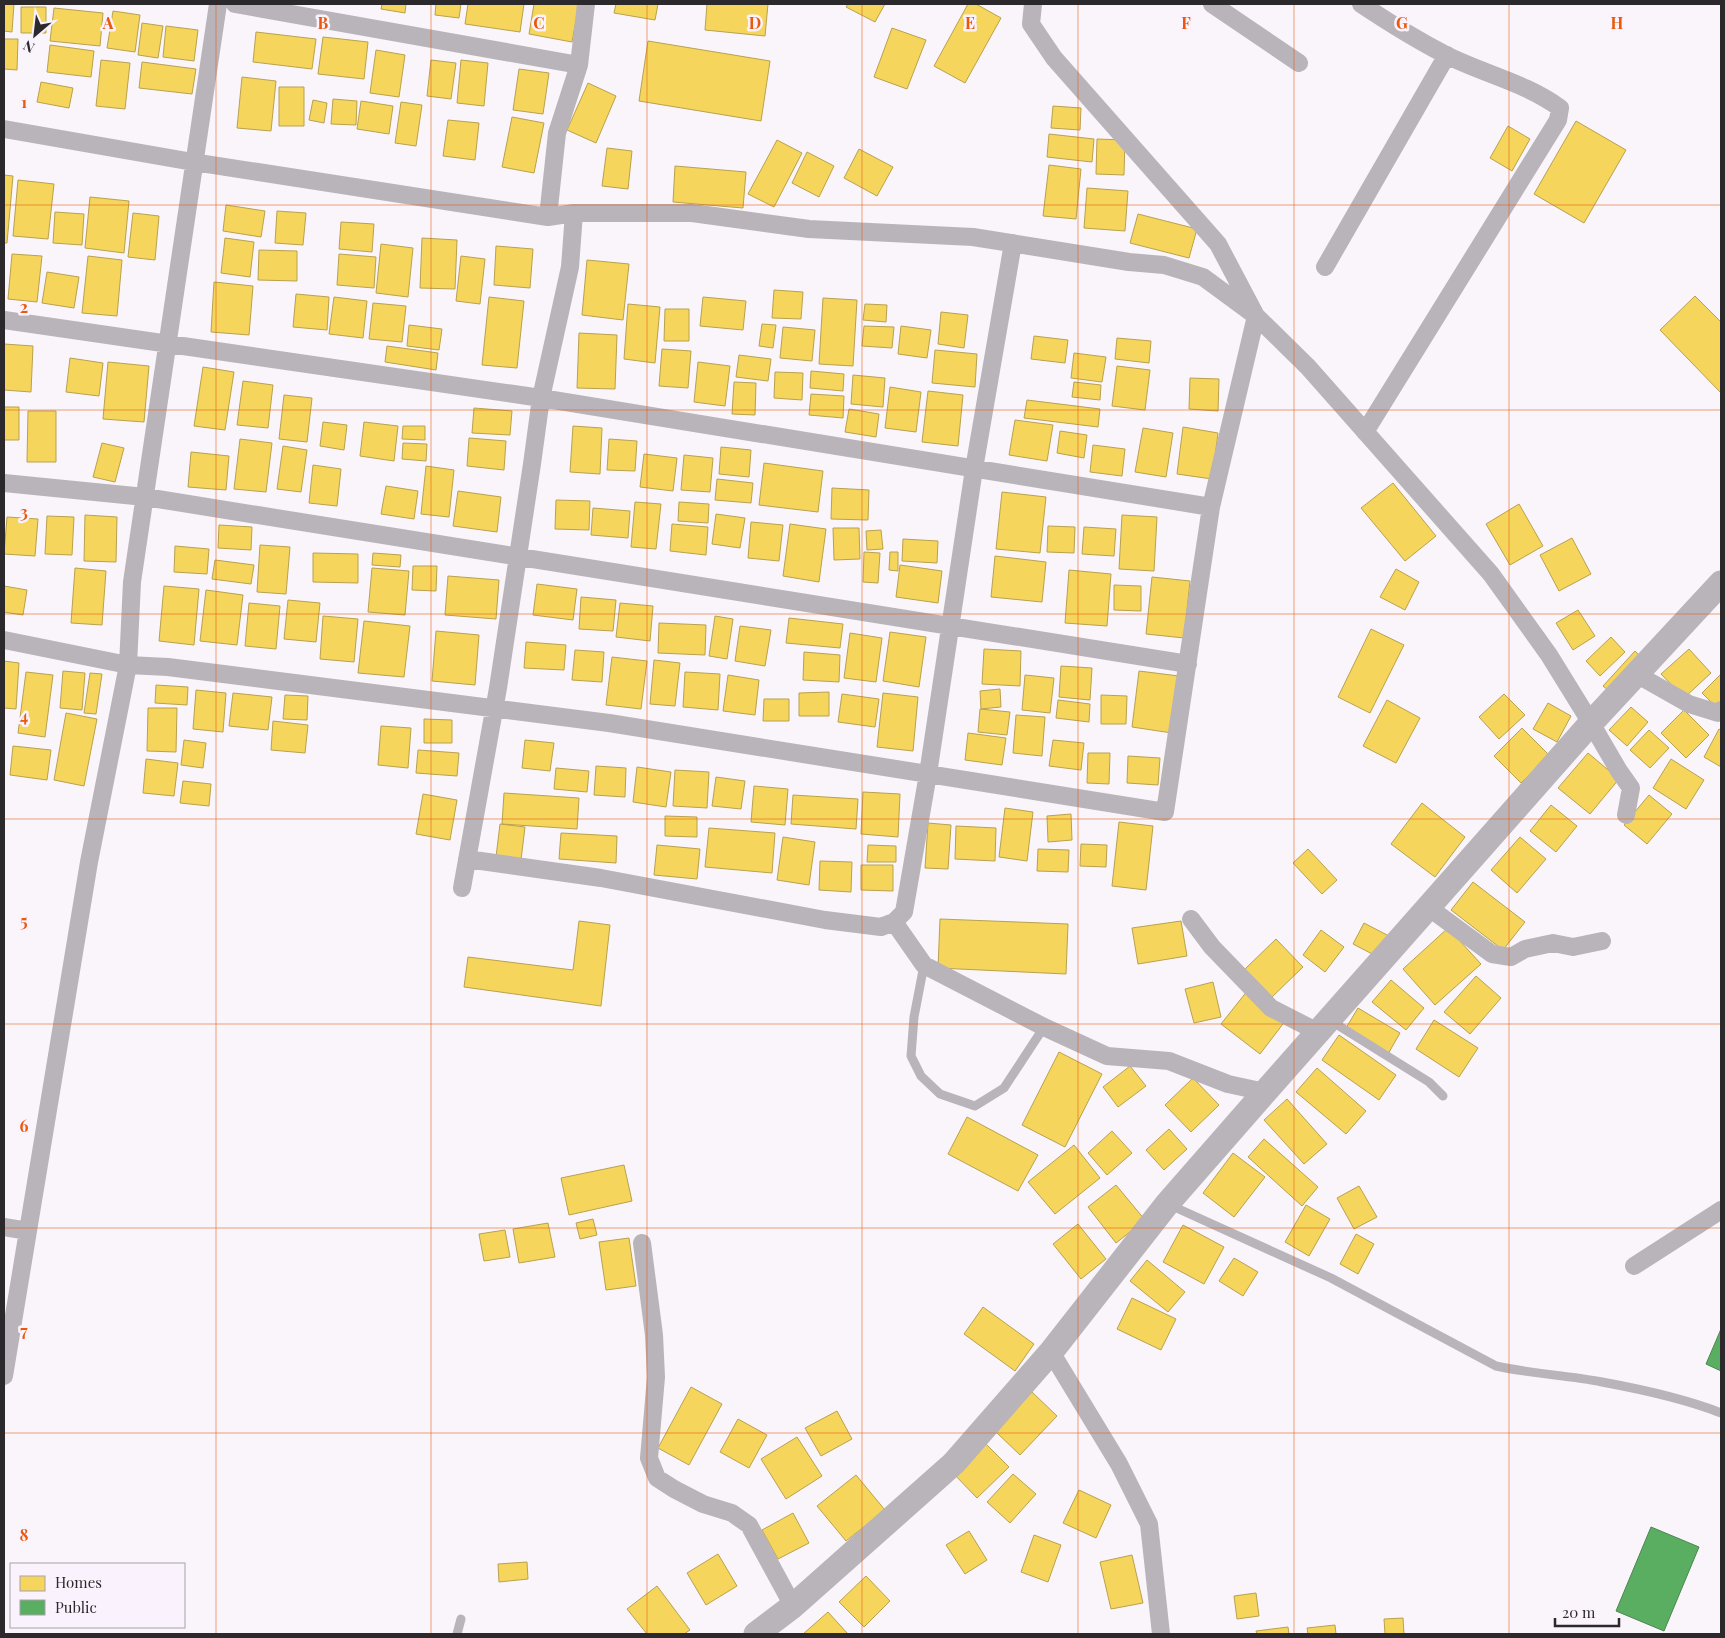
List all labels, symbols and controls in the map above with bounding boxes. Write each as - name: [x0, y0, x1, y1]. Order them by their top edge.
- north arrow: [10, 10, 60, 60]
- text: A: [102, 12, 114, 33]
- text: B: [318, 12, 329, 33]
- text: C: [533, 12, 545, 33]
- text: D: [749, 12, 761, 33]
- text: E: [965, 12, 975, 33]
- text: F: [1181, 12, 1191, 33]
- text: G: [1396, 12, 1408, 33]
- text: H: [1611, 12, 1624, 33]
- text: N: [20, 36, 38, 58]
- text: 1: [21, 91, 27, 112]
- text: 2: [20, 296, 28, 317]
- text: 3: [20, 501, 28, 522]
- text: 4: [20, 705, 28, 726]
- text: 5: [20, 910, 28, 931]
- text: 6: [20, 1115, 29, 1136]
- text: 7: [20, 1320, 28, 1341]
- text: 8: [20, 1524, 29, 1545]
- legend: [10, 1563, 185, 1628]
- text: Homes: [55, 1572, 102, 1592]
- scale bar: [1555, 1596, 1619, 1628]
- text: Public: [55, 1597, 97, 1617]
- text: 20 m: [1562, 1602, 1596, 1622]

